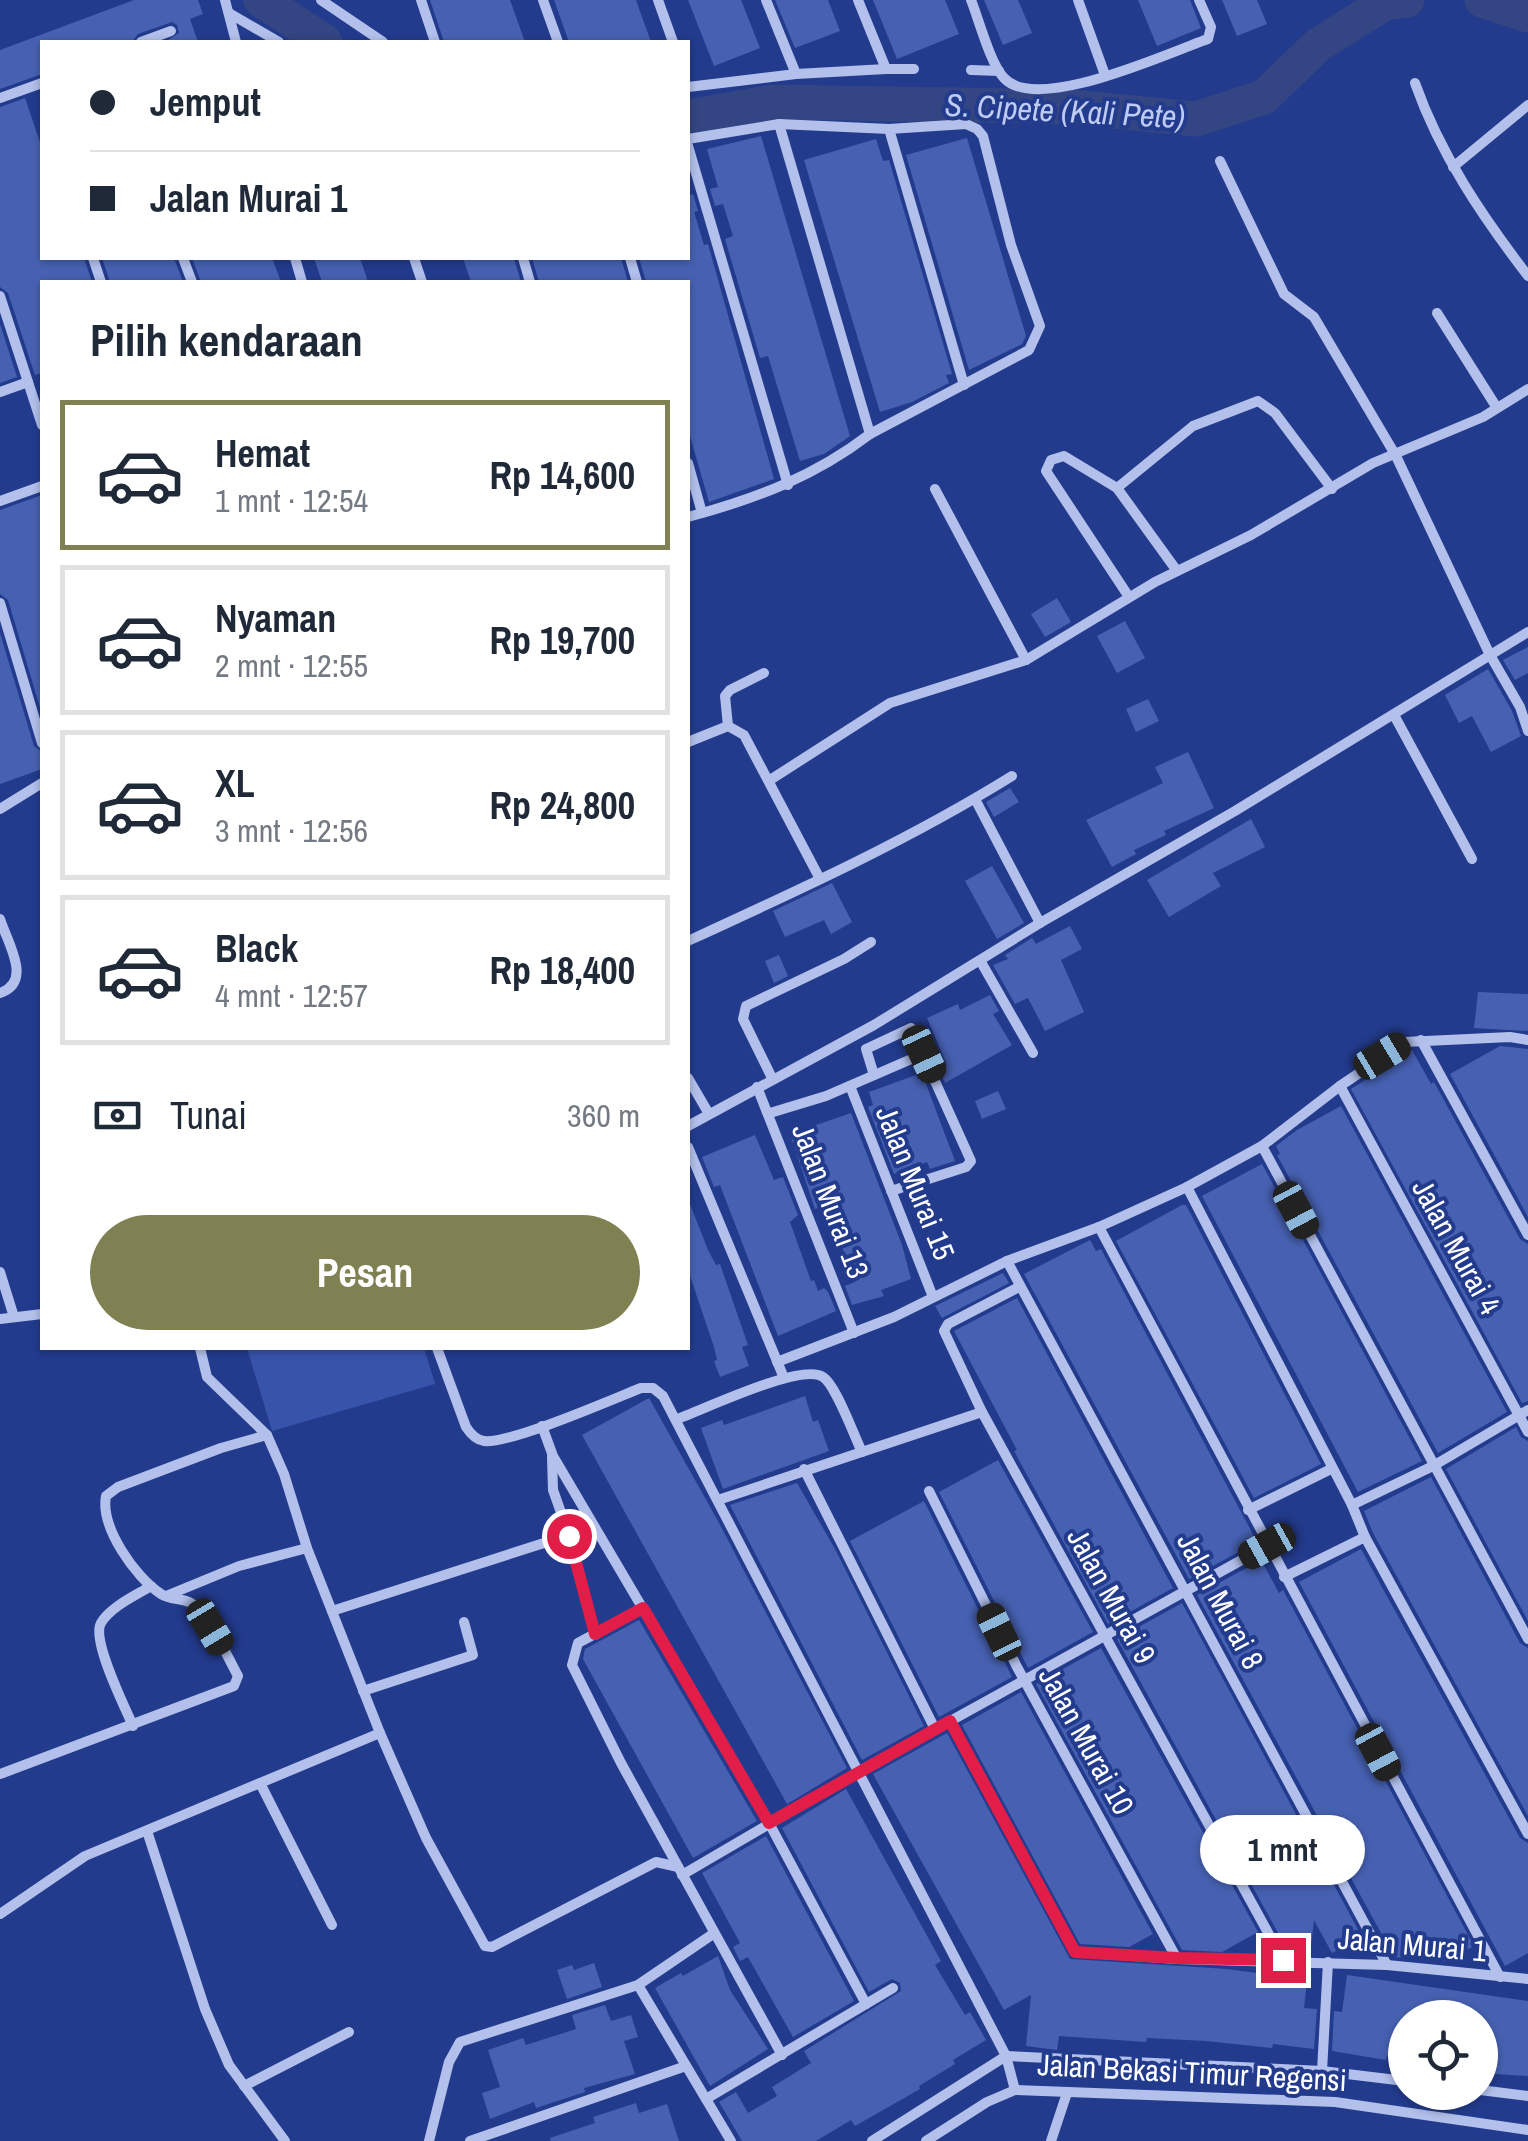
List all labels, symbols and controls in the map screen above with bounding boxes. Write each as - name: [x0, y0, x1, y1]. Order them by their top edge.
- text: Jemput: [150, 77, 261, 128]
- water label: S. Cipete (Kali Pete): [944, 83, 1186, 138]
- text: Jalan Murai 1: [150, 173, 347, 224]
- text: Pilih kendaraan: [90, 309, 363, 370]
- text: Hemat: [215, 428, 310, 479]
- icon: car: [95, 430, 185, 520]
- text: Rp 14,600: [489, 450, 635, 501]
- text: 1 mnt · 12:54: [215, 479, 368, 522]
- text: Nyaman: [215, 593, 336, 644]
- icon: car: [95, 595, 185, 685]
- text: Rp 19,700: [489, 615, 635, 666]
- text: 2 mnt · 12:55: [215, 644, 368, 687]
- text: XL: [215, 758, 255, 809]
- icon: car: [95, 760, 185, 850]
- text: Rp 24,800: [489, 780, 635, 831]
- text: 3 mnt · 12:56: [215, 809, 368, 852]
- text: Black: [215, 923, 298, 974]
- icon: car: [95, 925, 185, 1015]
- text: Rp 18,400: [489, 945, 635, 996]
- text: 4 mnt · 12:57: [215, 974, 368, 1017]
- car: [898, 1020, 950, 1088]
- car: [1349, 1028, 1415, 1084]
- icon: cash: [90, 1088, 145, 1143]
- text: Tunai: [170, 1090, 247, 1141]
- text: 360 m: [567, 1094, 640, 1137]
- street label: Jalan Murai 15: [867, 1100, 965, 1266]
- street label: Jalan Murai 13: [783, 1118, 879, 1284]
- street label: Jalan Murai 4: [1403, 1172, 1511, 1322]
- car: [1269, 1176, 1323, 1244]
- button: Pesan: [90, 1215, 640, 1330]
- route start: [547, 1514, 592, 1559]
- car: [1233, 1518, 1301, 1574]
- street label: Jalan Murai 9: [1058, 1521, 1165, 1670]
- street label: Jalan Murai 8: [1168, 1525, 1274, 1676]
- car: [182, 1594, 238, 1660]
- car: [972, 1598, 1026, 1666]
- street label: Jalan Murai 10: [1030, 1660, 1144, 1821]
- car: [1351, 1718, 1405, 1786]
- callout: 1 mnt: [1200, 1815, 1366, 1885]
- text: 1 mnt: [1248, 1828, 1317, 1871]
- street label: Jalan Murai 1: [1336, 1918, 1488, 1970]
- route end: [1261, 1938, 1306, 1983]
- map controls: [1388, 2000, 1498, 2110]
- button: locate: [1388, 2000, 1498, 2110]
- street label: Jalan Bekasi Timur Regensi: [1037, 2044, 1348, 2100]

